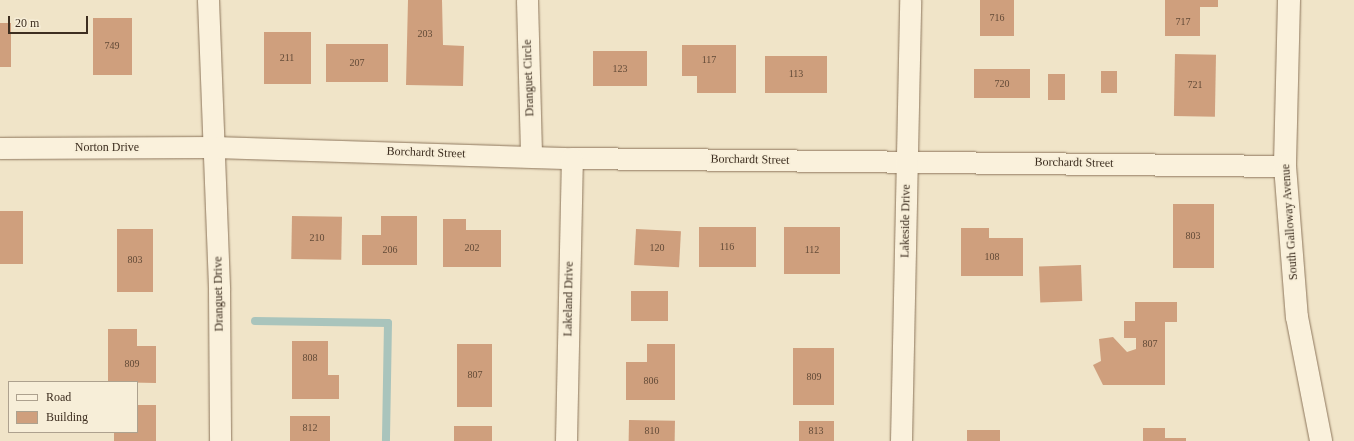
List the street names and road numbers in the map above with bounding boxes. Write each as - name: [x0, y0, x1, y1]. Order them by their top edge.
- street label: Dranguet Circle: [520, 39, 538, 117]
- street label: Norton Drive: [75, 141, 139, 155]
- street label: Borchardt Street: [386, 144, 466, 162]
- street label: Borchardt Street: [710, 152, 790, 168]
- street label: Borchardt Street: [1034, 155, 1114, 171]
- street label: South Galloway Avenue: [1279, 163, 1301, 281]
- street label: Lakeside Drive: [898, 184, 914, 258]
- street label: Dranguet Drive: [211, 256, 227, 332]
- street label: Lakeland Drive: [561, 261, 577, 337]

